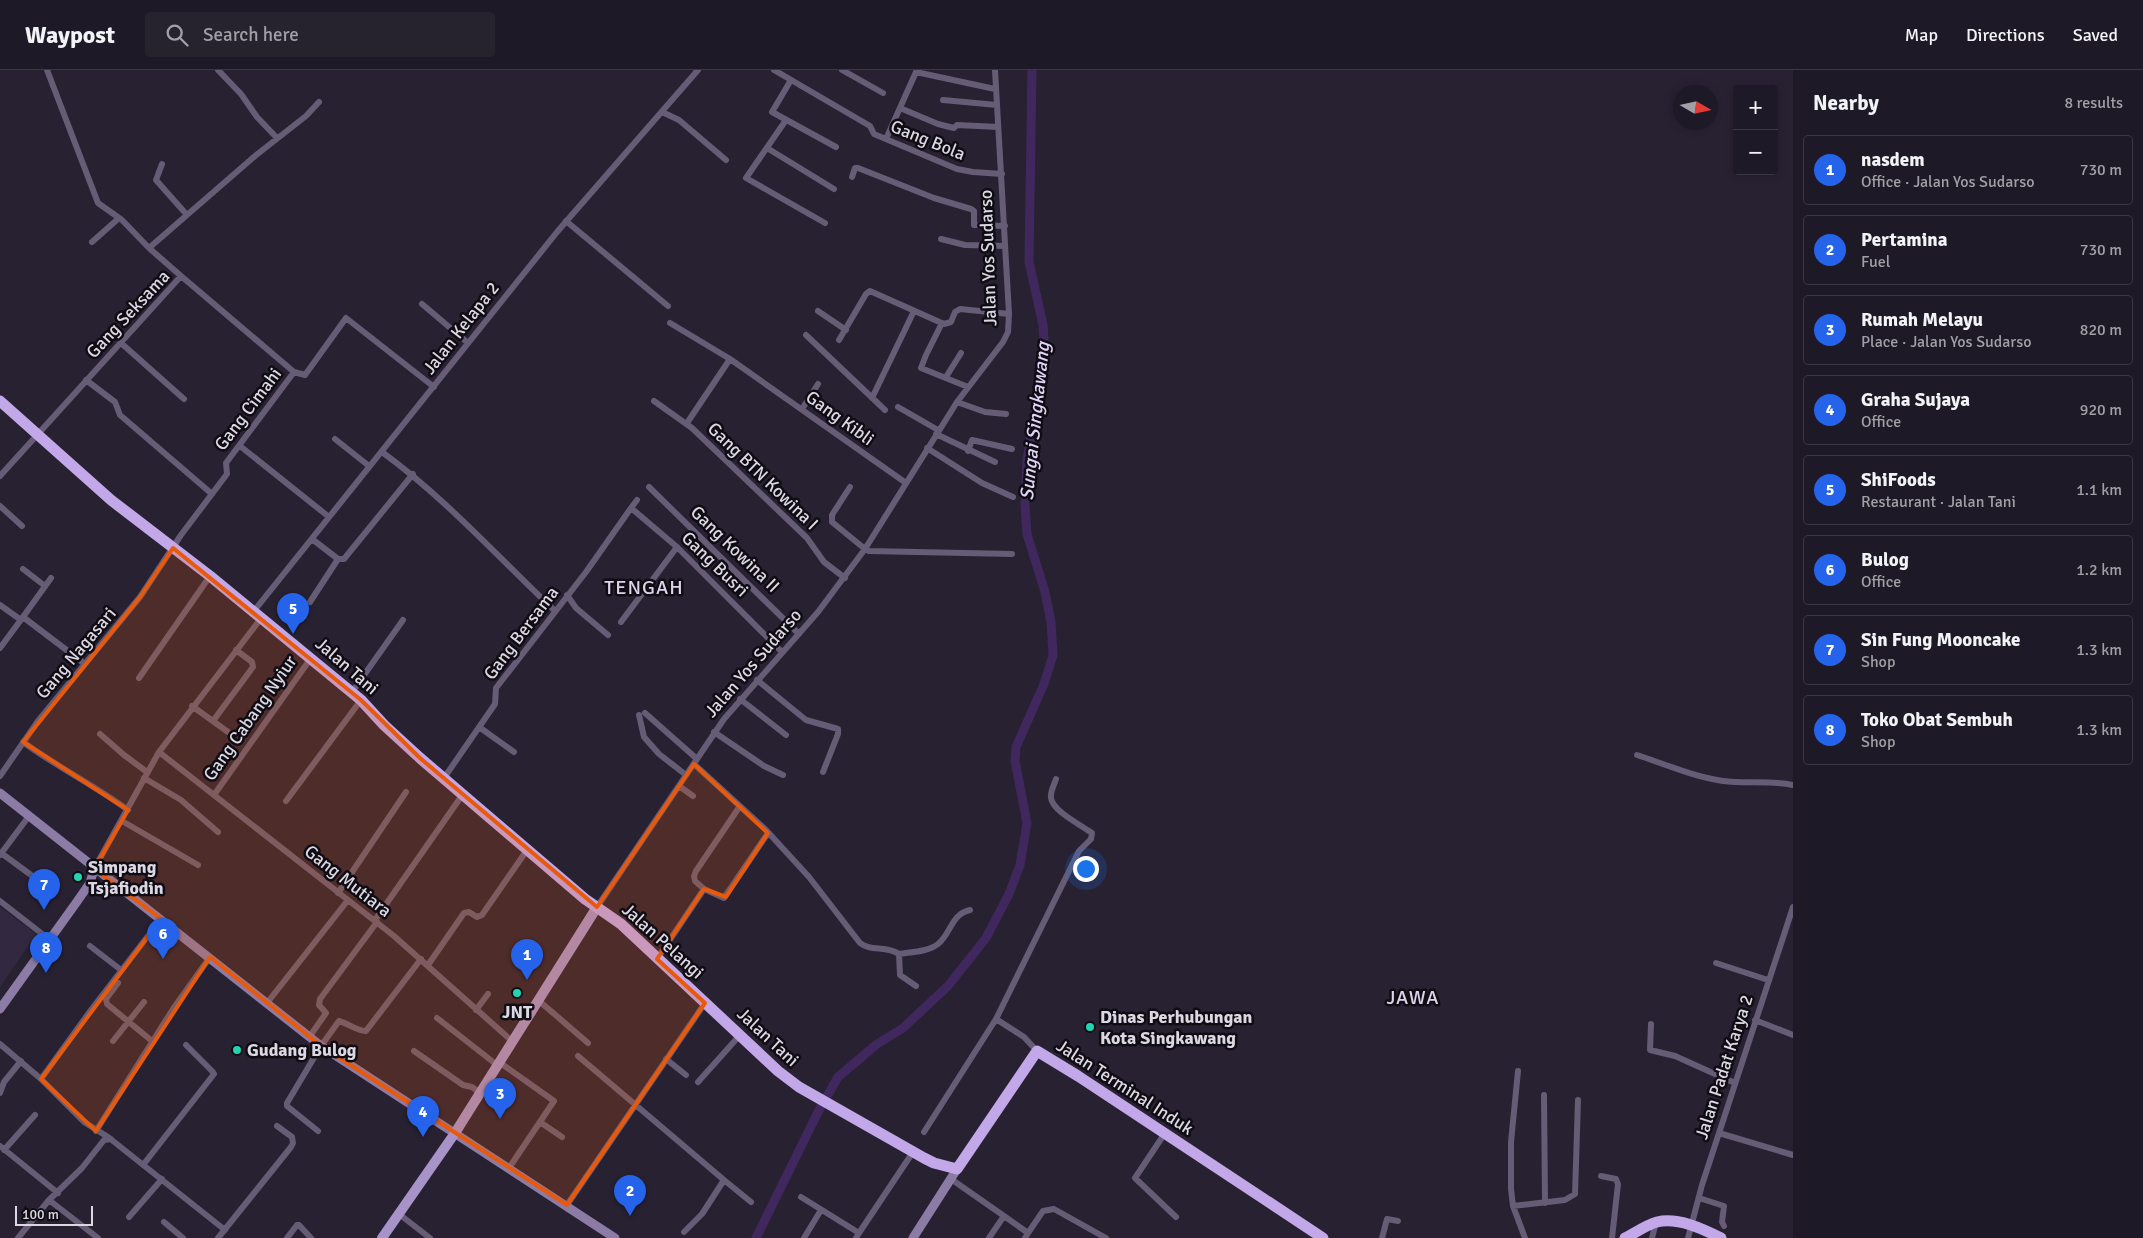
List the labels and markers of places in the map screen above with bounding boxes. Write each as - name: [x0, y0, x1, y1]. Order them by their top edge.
- pin: 5: [277, 593, 309, 634]
- place label: Simpang Tsjafiodin: [88, 856, 164, 899]
- pin: 7: [28, 869, 60, 910]
- marker: Simpang Tsjafiodin: [72, 871, 84, 883]
- pin: 6: [147, 918, 179, 959]
- pin: 8: [30, 932, 62, 973]
- pin: 1: [511, 939, 543, 980]
- marker: JNT: [511, 987, 523, 999]
- place label: JNT: [502, 1001, 533, 1023]
- place label: Dinas Perhubungan Kota Singkawang: [1100, 1006, 1253, 1049]
- marker: Dinas Perhubungan Kota Singkawang: [1084, 1021, 1096, 1033]
- place label: Gudang Bulog: [247, 1039, 357, 1061]
- marker: Gudang Bulog: [231, 1044, 243, 1056]
- pin: 3: [484, 1078, 516, 1119]
- pin: 4: [407, 1096, 439, 1137]
- pin: 2: [614, 1175, 646, 1216]

